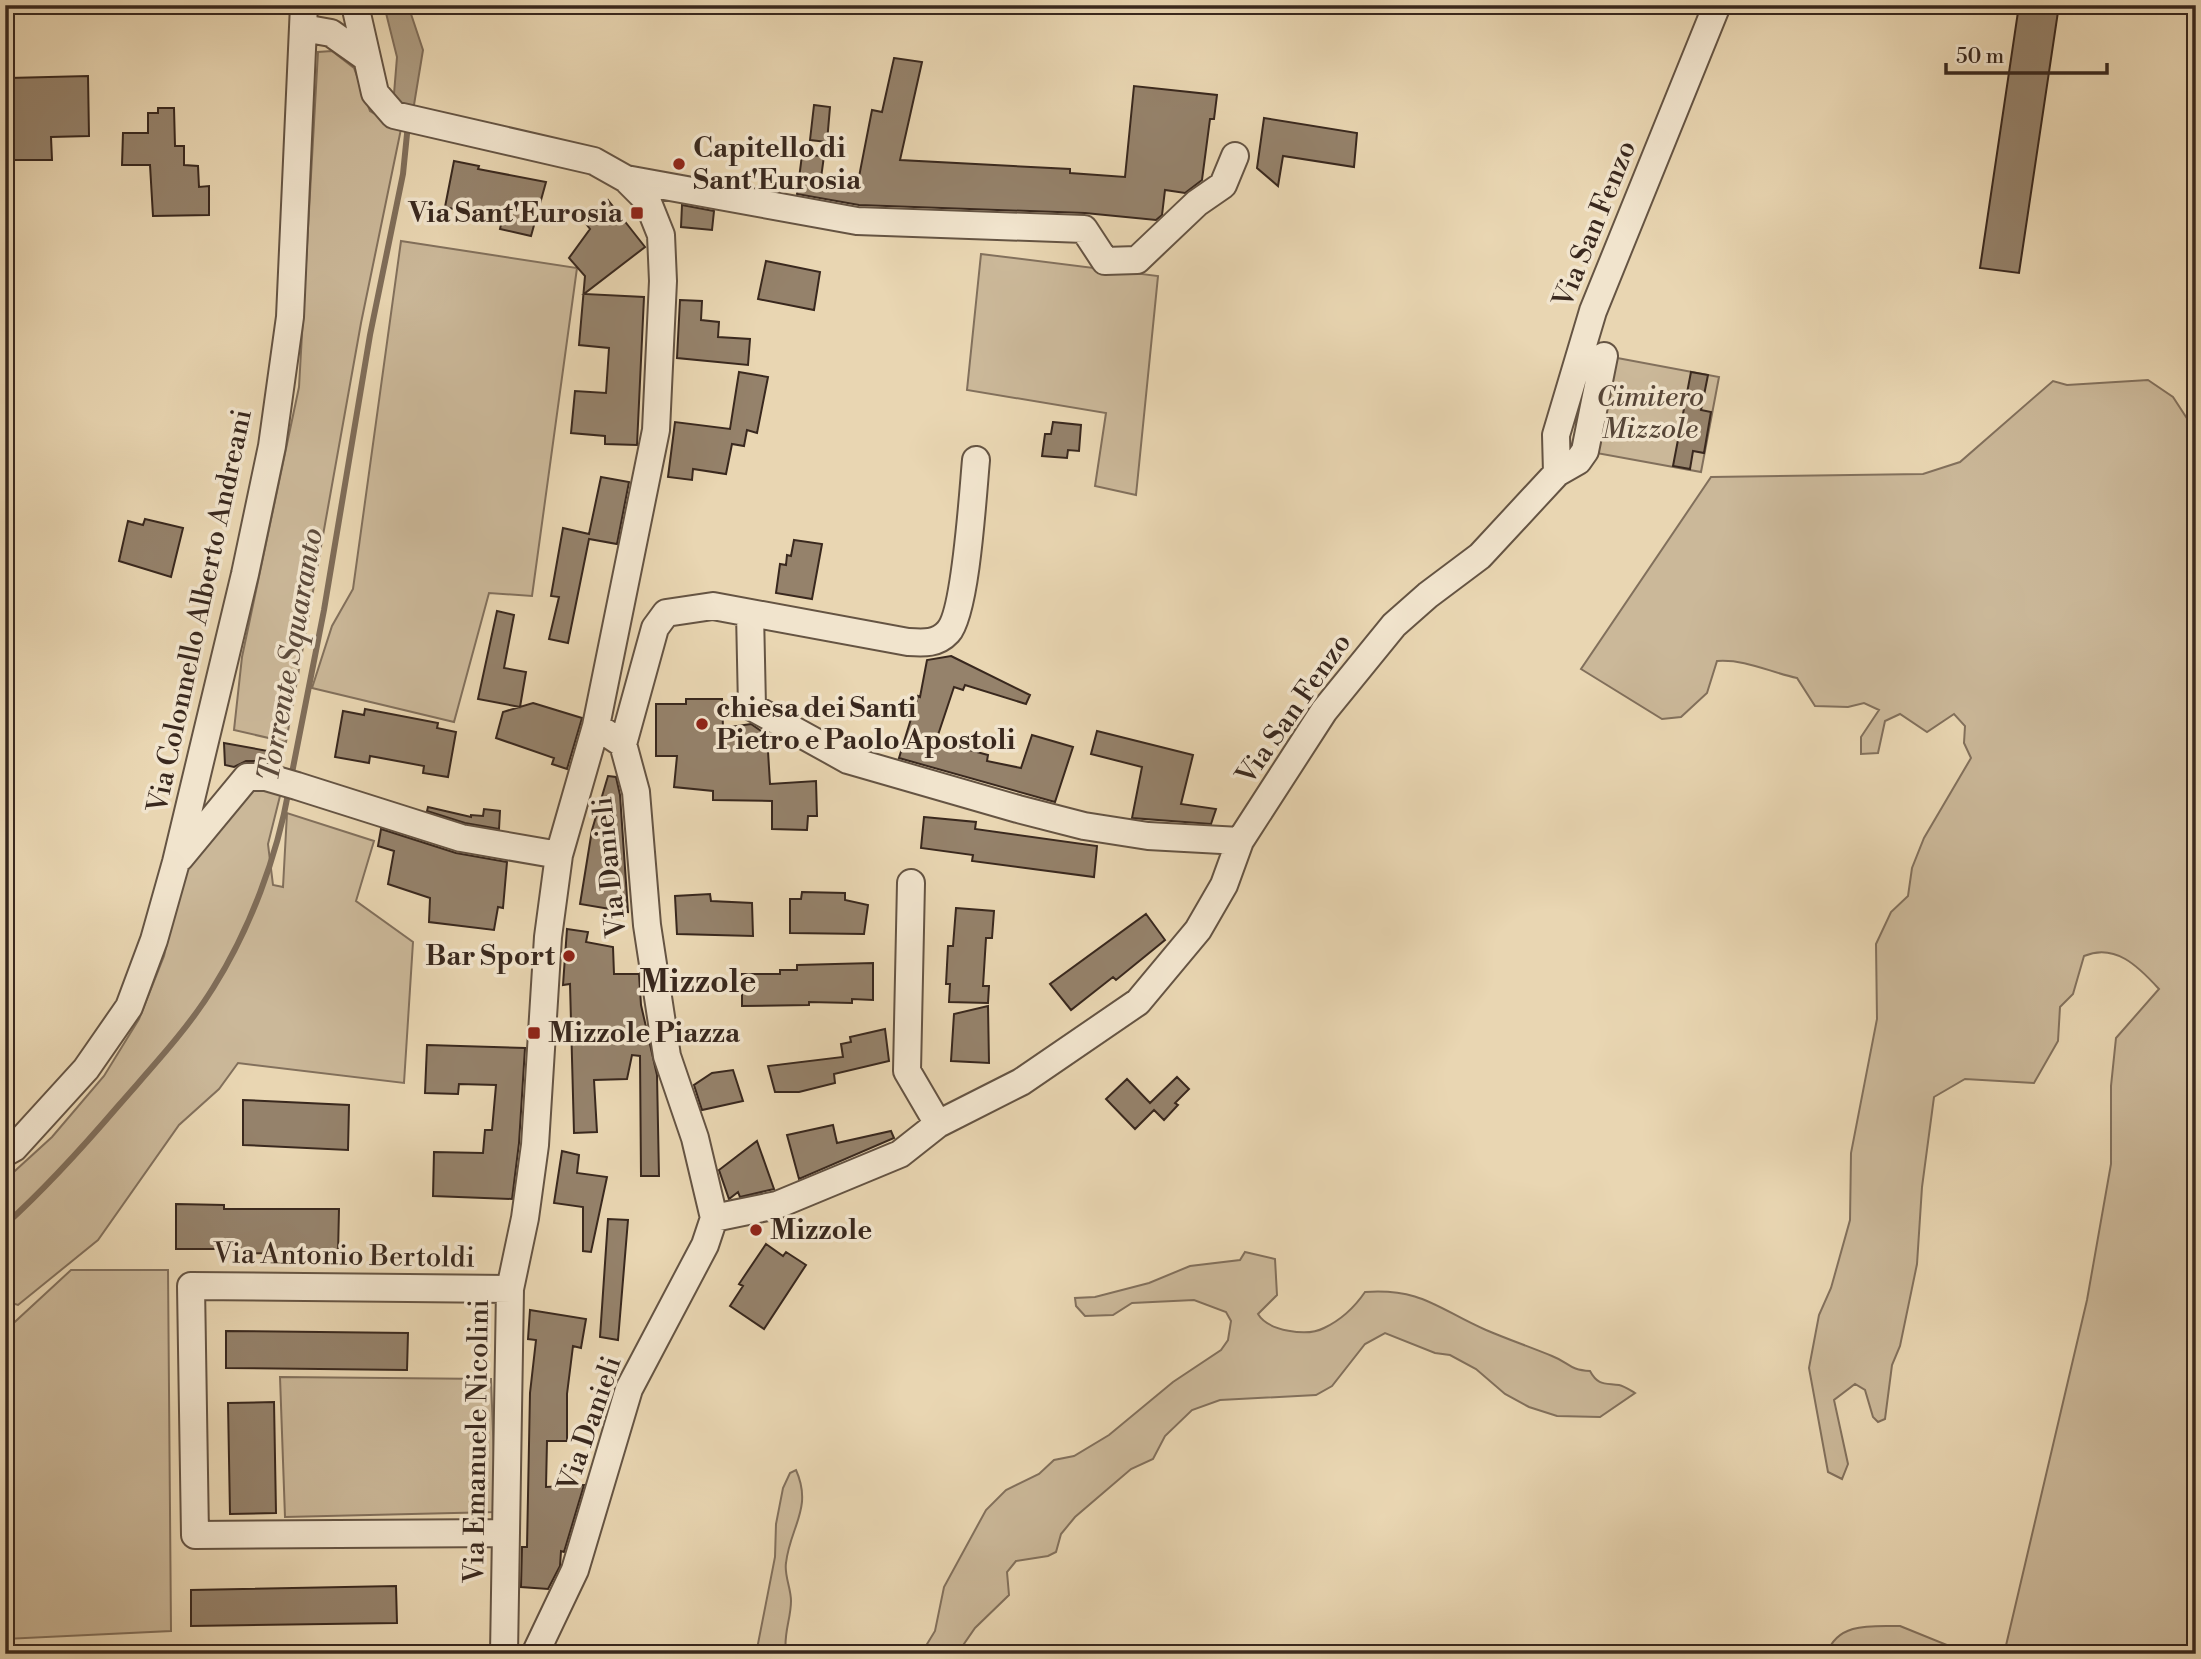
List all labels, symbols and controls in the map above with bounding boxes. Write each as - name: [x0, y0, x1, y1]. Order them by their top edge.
- scale bar: [1946, 32, 2106, 76]
- text: 50 m: [1956, 44, 2004, 70]
- place label: Capitello di Sant'Eurosia: [693, 131, 862, 198]
- street label: Via San Fenzo: [1545, 135, 1644, 313]
- marker: Capitello di Sant'Eurosia: [671, 156, 687, 172]
- place label: Via Sant'Eurosia: [408, 196, 624, 231]
- marker: Via Sant'Eurosia: [629, 205, 645, 221]
- park label: Cimitero Mizzole: [1596, 380, 1704, 447]
- street label: Via Colonnello Alberto Andreani: [140, 406, 260, 817]
- water label: Torrente Squaranto: [250, 525, 332, 785]
- street label: Via San Fenzo: [1228, 627, 1359, 792]
- place label: chiesa dei Santi Pietro e Paolo Apostoli: [716, 691, 1016, 758]
- marker: chiesa dei Santi Pietro e Paolo Apostoli: [694, 716, 710, 732]
- street label: Via Danieli: [585, 795, 635, 940]
- place label: Bar Sport: [425, 939, 556, 974]
- marker: Bar Sport: [561, 948, 577, 964]
- district label: Mizzole: [640, 962, 756, 1002]
- place label: Mizzole Piazza: [548, 1016, 741, 1051]
- marker: Mizzole Piazza: [526, 1025, 542, 1041]
- place label: Mizzole: [770, 1213, 872, 1248]
- marker: Mizzole: [748, 1222, 764, 1238]
- street label: Via Antonio Bertoldi: [212, 1236, 475, 1276]
- street label: Via Emanuele Nicolini: [457, 1299, 497, 1584]
- street label: Via Danieli: [550, 1352, 630, 1497]

